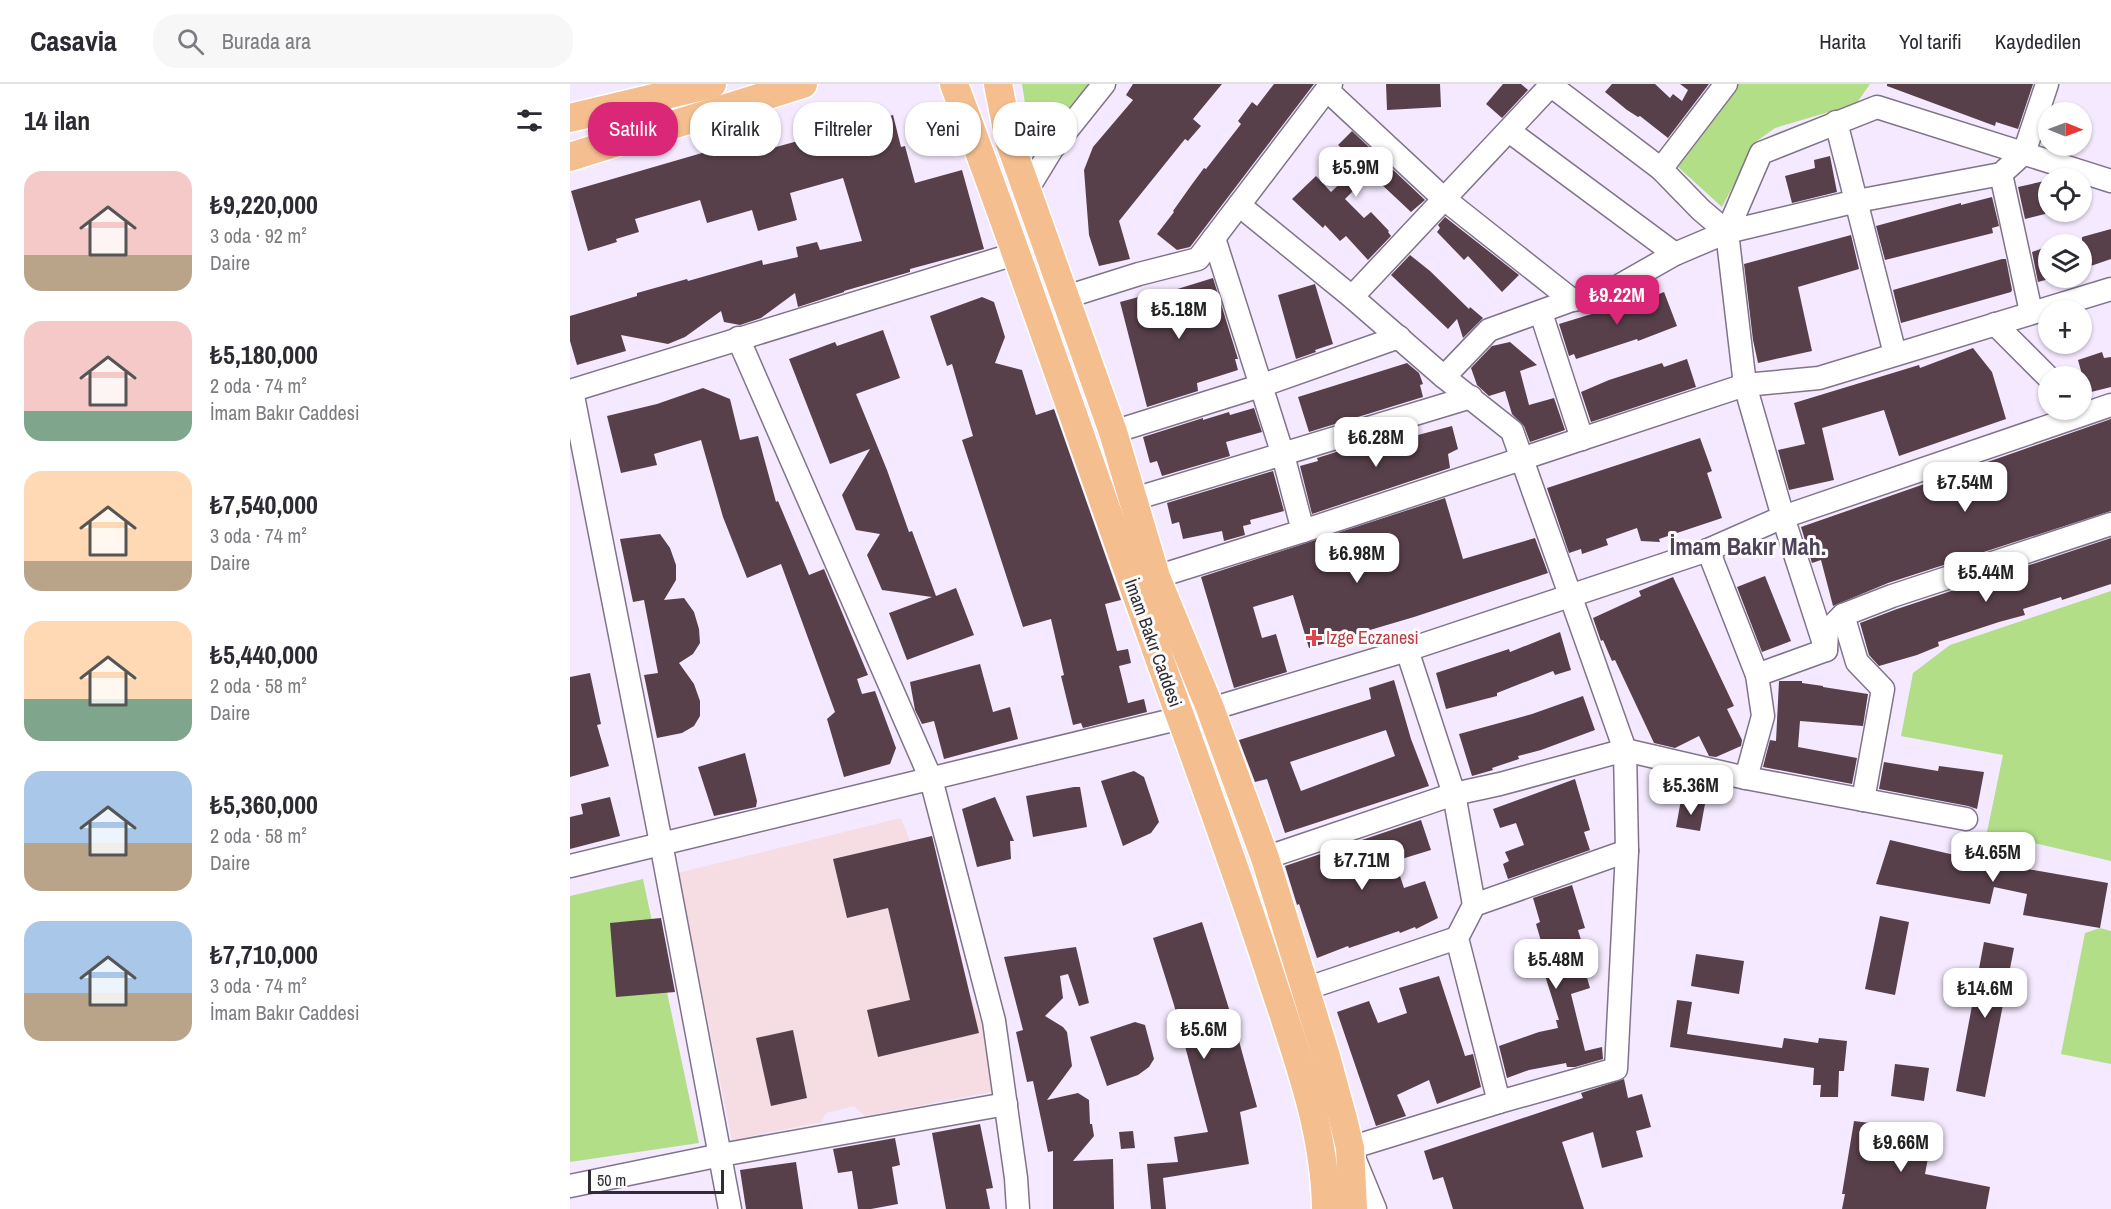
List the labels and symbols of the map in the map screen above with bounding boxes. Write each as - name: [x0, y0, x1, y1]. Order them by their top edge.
- north arrow: [2038, 102, 2092, 156]
- pin: ₺5.9M: [1314, 147, 1398, 198]
- pin: ₺9.22M: [1568, 275, 1666, 326]
- pin: ₺5.18M: [1130, 289, 1228, 340]
- pin: ₺6.28M: [1327, 417, 1425, 468]
- pin: ₺7.54M: [1916, 462, 2014, 513]
- district label: İmam Bakır Mah.: [1670, 530, 1826, 562]
- pin: ₺6.98M: [1308, 533, 1406, 584]
- pin: ₺5.44M: [1937, 552, 2035, 603]
- street label: İmam Bakır Caddesi: [1119, 575, 1188, 710]
- place label: Izge Eczanesi: [1326, 625, 1419, 650]
- marker: Izge Eczanesi: [1307, 631, 1321, 645]
- pin: ₺5.36M: [1642, 765, 1740, 816]
- pin: ₺4.65M: [1944, 832, 2042, 883]
- pin: ₺7.71M: [1313, 840, 1411, 891]
- pin: ₺5.48M: [1507, 939, 1605, 990]
- pin: ₺14.6M: [1936, 968, 2034, 1019]
- pin: ₺5.6M: [1162, 1009, 1246, 1060]
- pin: ₺9.66M: [1852, 1122, 1950, 1173]
- scale bar: [588, 1167, 724, 1194]

